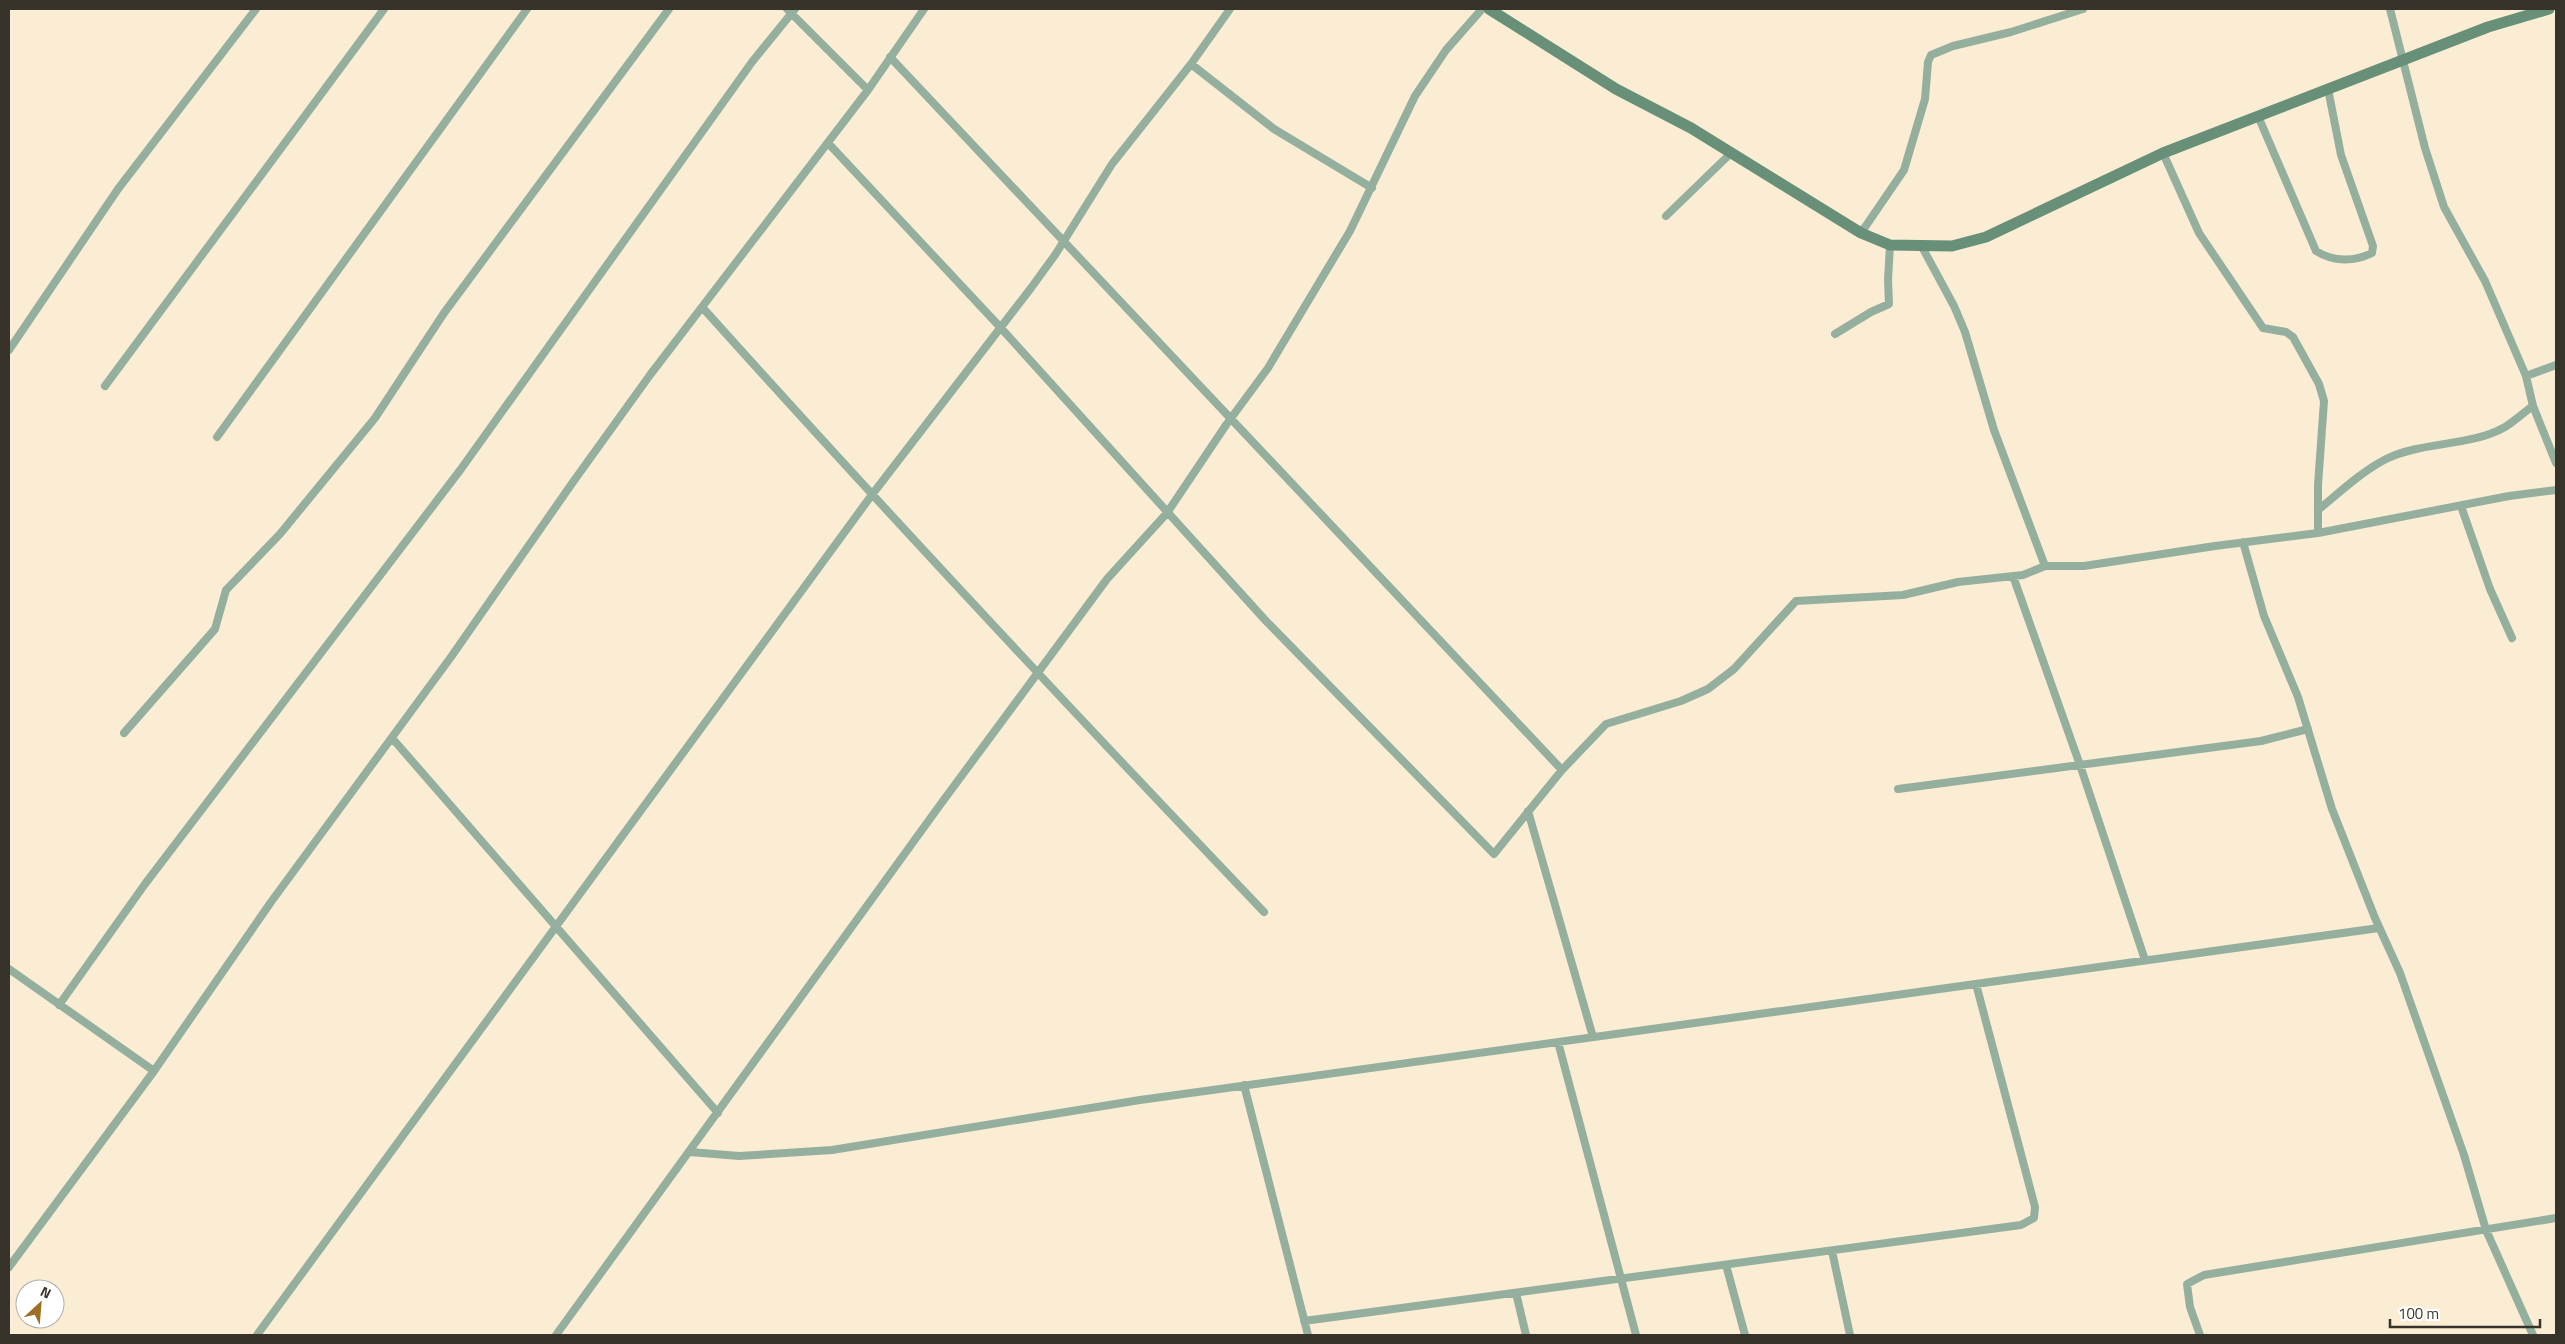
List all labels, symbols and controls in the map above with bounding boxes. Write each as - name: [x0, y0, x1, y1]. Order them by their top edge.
- north arrow: [15, 1279, 65, 1329]
- text: N: [37, 1280, 55, 1303]
- scale bar: [2390, 1296, 2540, 1328]
- text: 100 m: [2398, 1302, 2439, 1325]

